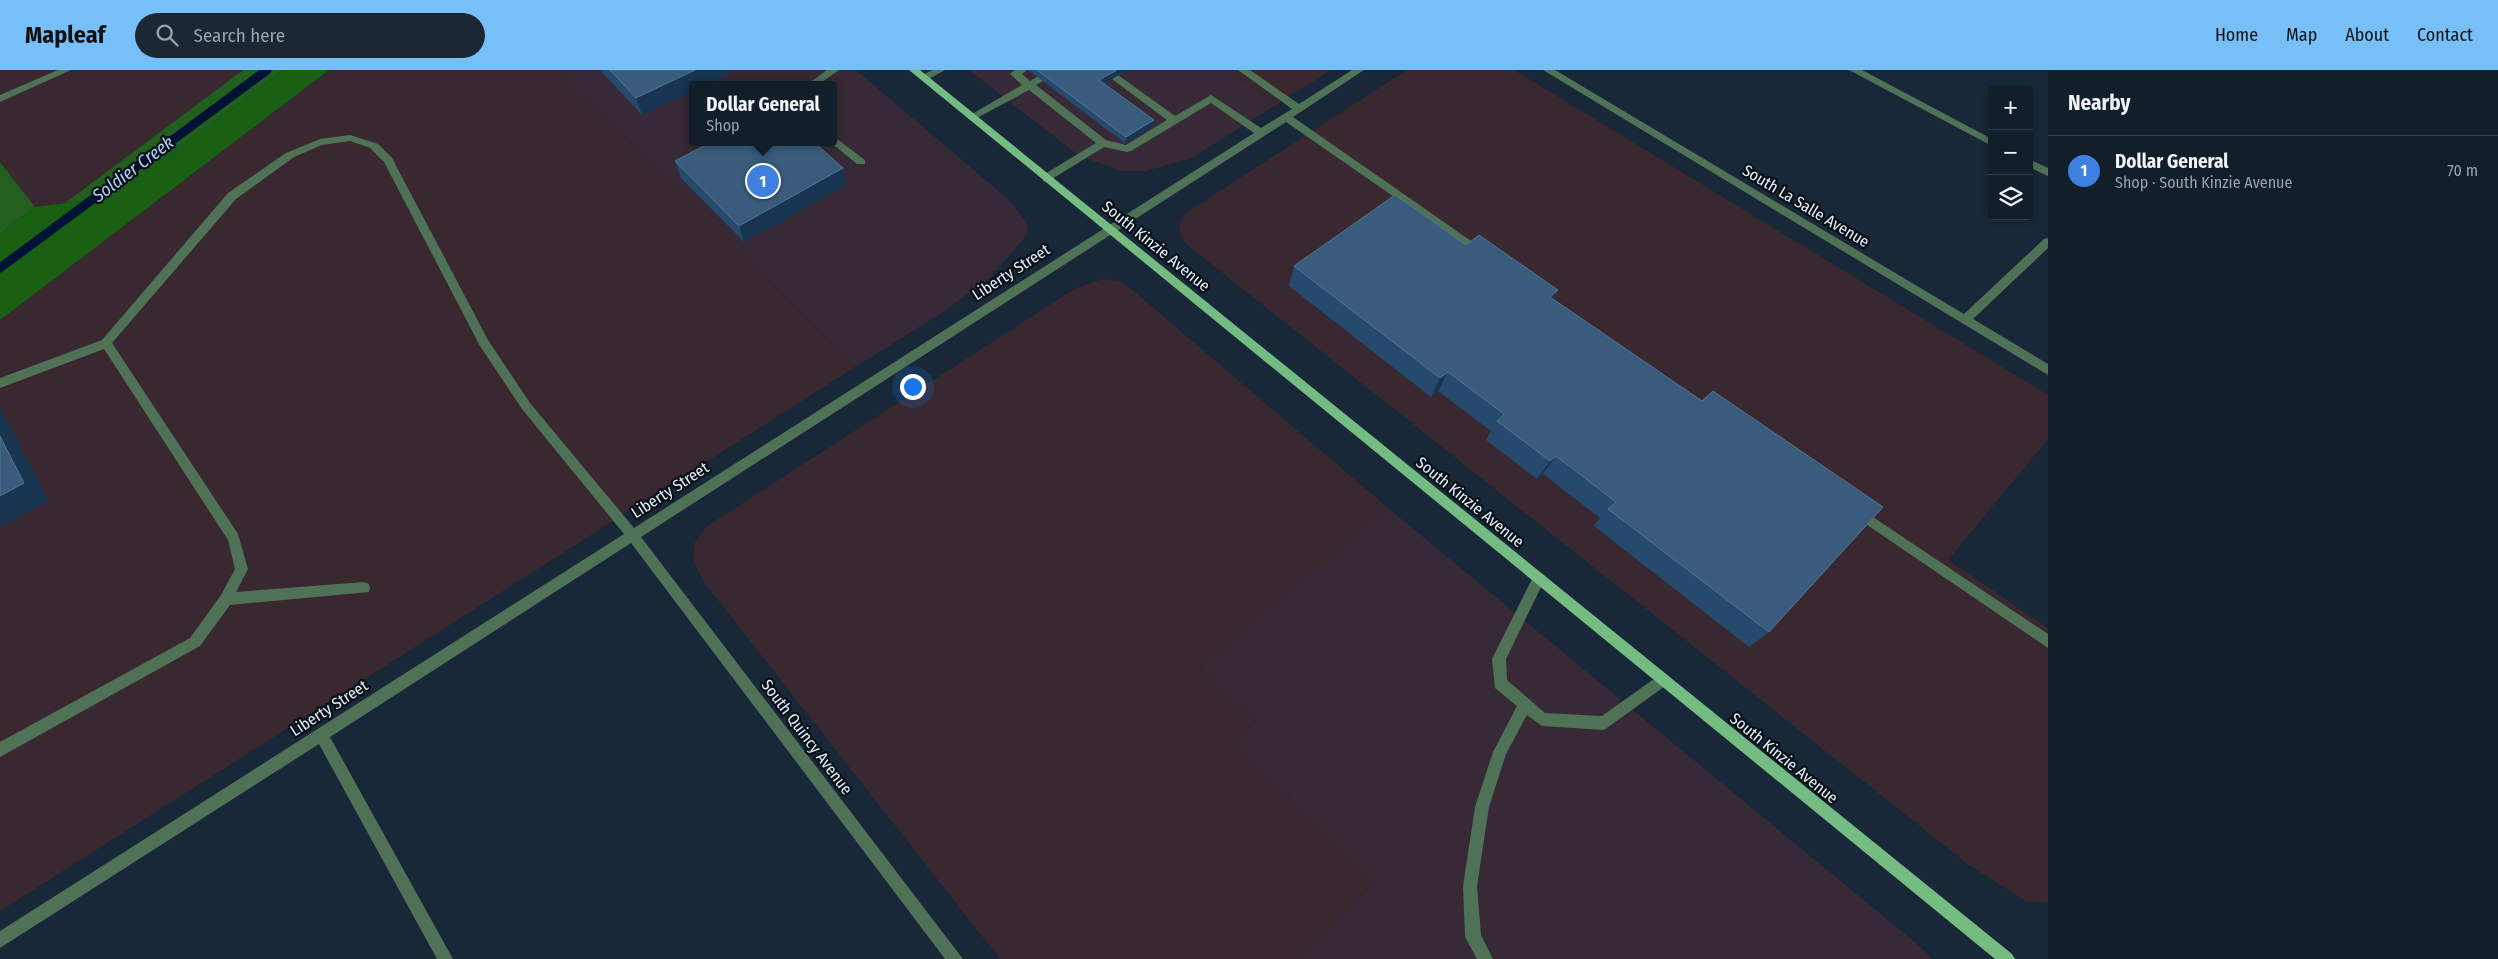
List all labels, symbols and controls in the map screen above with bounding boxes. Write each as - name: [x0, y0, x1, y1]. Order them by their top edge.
- search box: [135, 13, 485, 58]
- text: Mapleaf: [25, 21, 105, 49]
- icon: search: [153, 21, 181, 49]
- text: Search here: [193, 24, 285, 47]
- text: Home: [2215, 24, 2258, 46]
- text: Map: [2286, 24, 2317, 46]
- text: About: [2345, 24, 2389, 46]
- text: Contact: [2417, 24, 2473, 46]
- popup: [689, 81, 837, 146]
- map controls: [1988, 85, 2033, 220]
- button: +: [1988, 85, 2033, 130]
- text: Nearby: [2068, 90, 2130, 116]
- text: Dollar General: [706, 93, 820, 116]
- text: Shop: [706, 116, 740, 135]
- button: −: [1988, 130, 2033, 175]
- water label: Soldier Creek: [87, 131, 178, 207]
- text: Dollar General: [2115, 150, 2228, 173]
- street label: South La Salle Avenue: [1739, 161, 1873, 251]
- text: 1: [2081, 161, 2087, 180]
- text: 70 m: [2447, 161, 2478, 180]
- pin: 1: [747, 162, 779, 200]
- text: Shop · South Kinzie Avenue: [2115, 173, 2292, 192]
- button: layers: [1988, 175, 2033, 220]
- street label: South Kinzie Avenue: [1098, 197, 1214, 295]
- street label: Liberty Street: [969, 240, 1054, 304]
- your location: [900, 374, 926, 400]
- street label: South Kinzie Avenue: [1412, 453, 1528, 551]
- street label: Liberty Street: [628, 458, 713, 522]
- street label: Liberty Street: [287, 676, 372, 740]
- street label: South Quincy Avenue: [758, 676, 856, 798]
- street label: South Kinzie Avenue: [1726, 709, 1842, 807]

